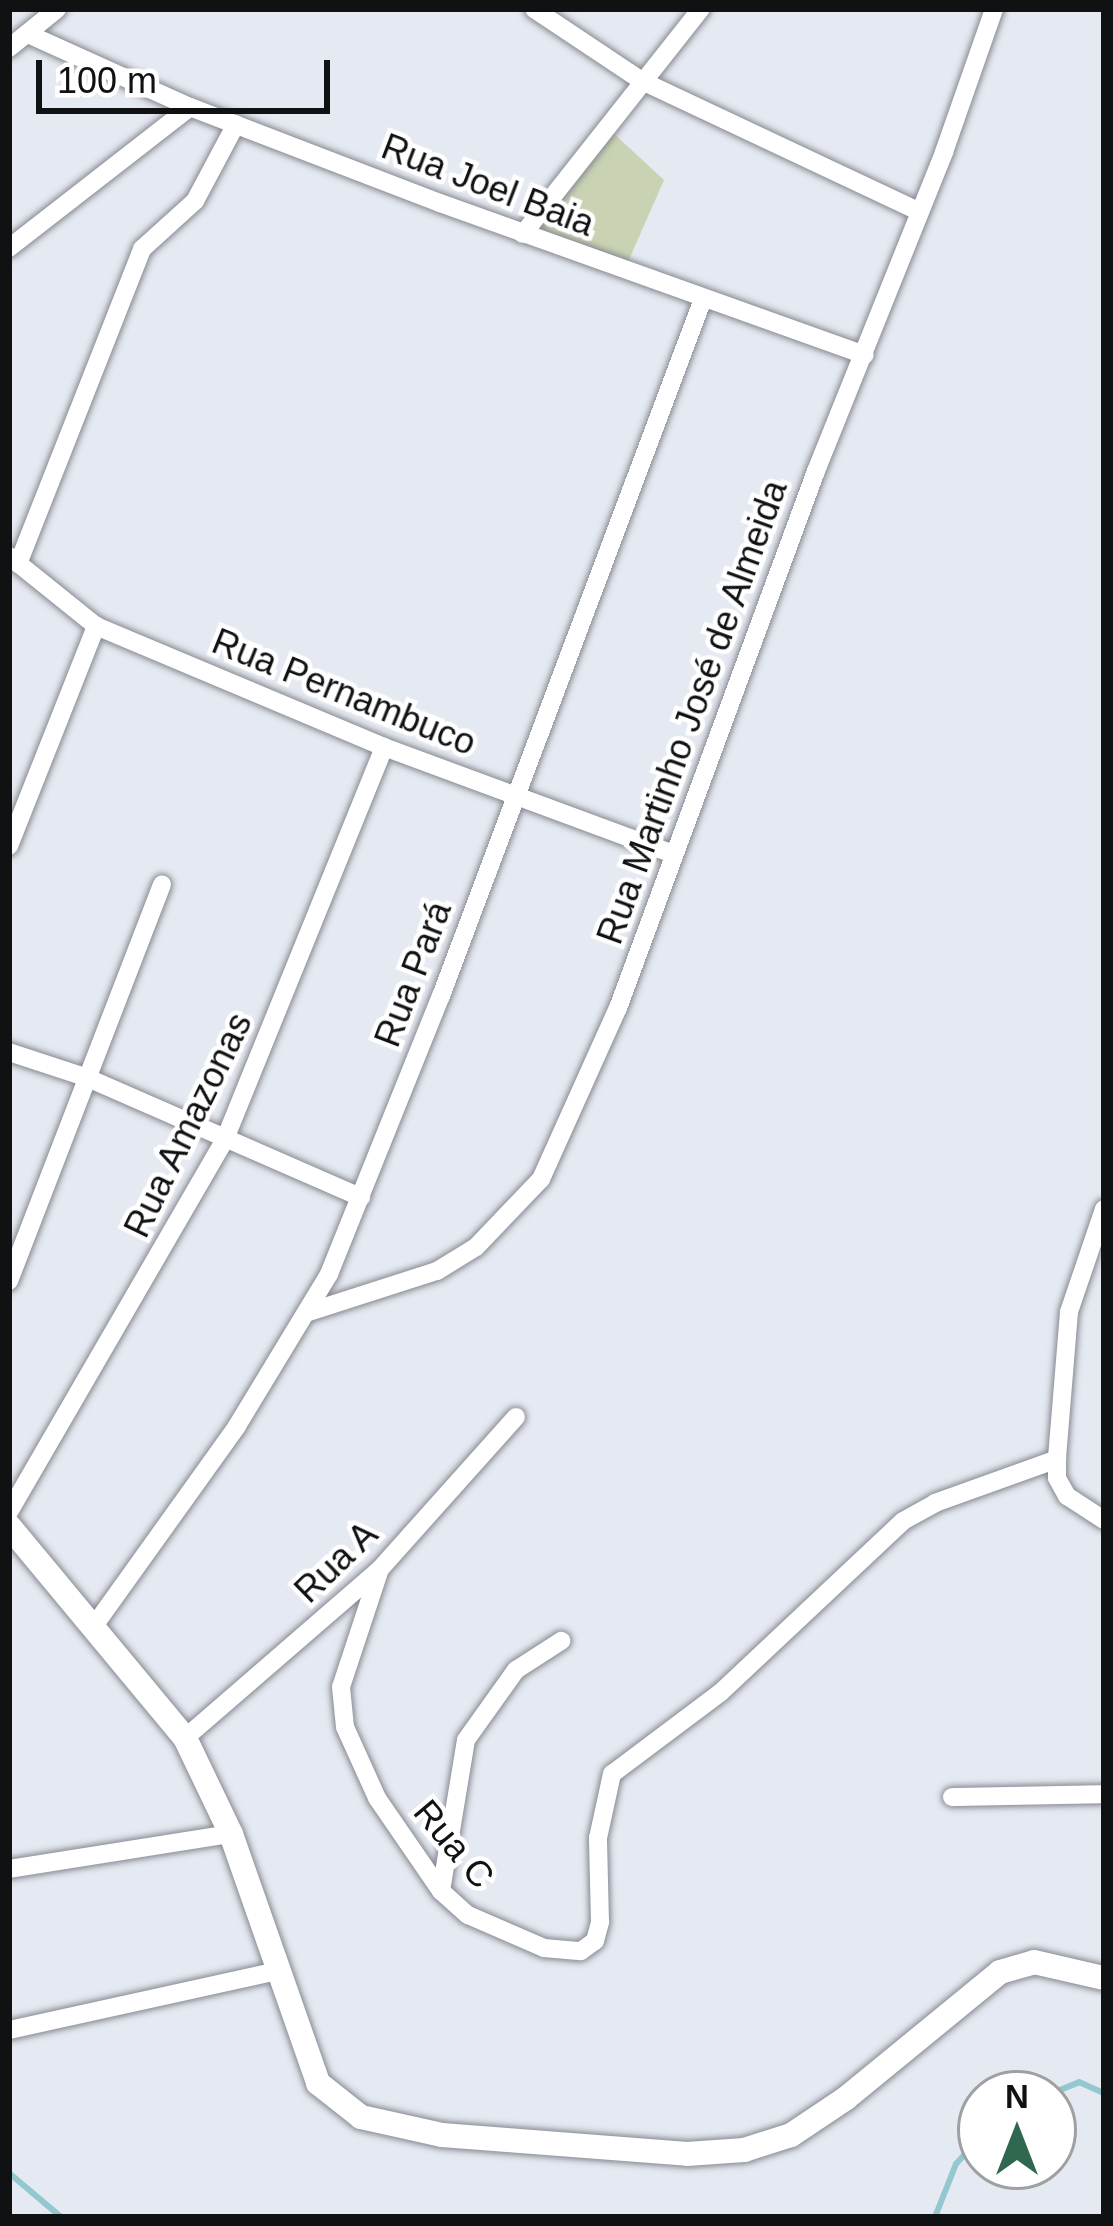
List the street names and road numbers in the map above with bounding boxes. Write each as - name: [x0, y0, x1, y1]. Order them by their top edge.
- street label: Rua Joel Baia: [376, 125, 600, 245]
- street label: Rua Martinho José de Almeida: [588, 473, 796, 951]
- street label: Rua Pernambuco: [206, 619, 482, 765]
- street label: Rua Pará: [366, 895, 460, 1053]
- street label: Rua Amazonas: [115, 1005, 261, 1245]
- street label: Rua A: [285, 1512, 387, 1612]
- street label: Rua C: [405, 1791, 503, 1897]

